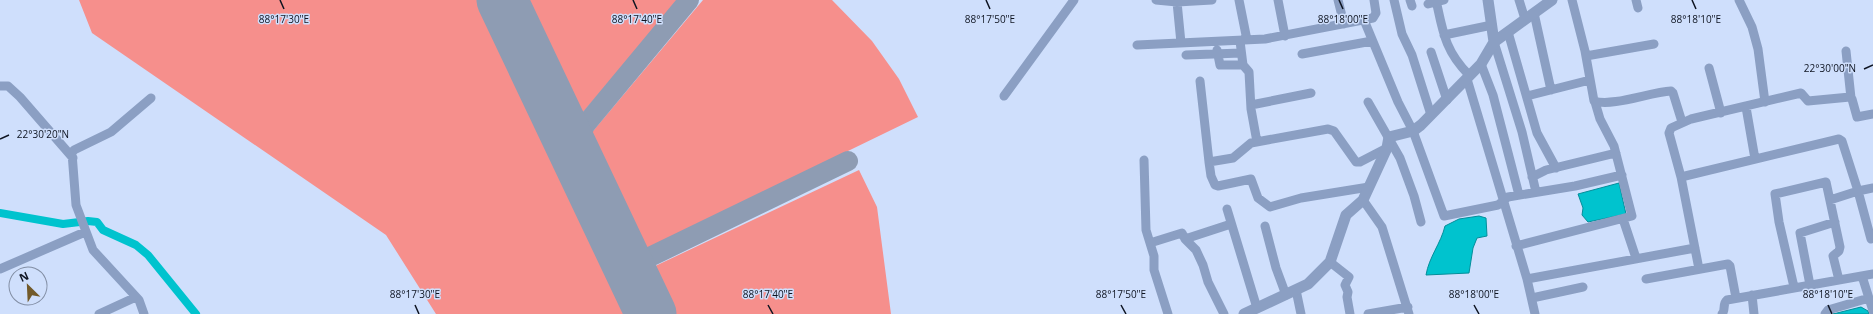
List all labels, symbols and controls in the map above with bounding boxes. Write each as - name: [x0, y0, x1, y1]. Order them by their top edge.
- text: 88°17'30"E: [259, 12, 309, 26]
- text: 88°17'40"E: [612, 12, 662, 26]
- text: 88°17'50"E: [965, 12, 1015, 26]
- text: 88°18'00"E: [1318, 12, 1368, 26]
- text: 88°18'10"E: [1671, 12, 1721, 26]
- text: 22°30'00"N: [1804, 61, 1856, 75]
- text: 22°30'20"N: [17, 127, 69, 141]
- north arrow: [8, 266, 48, 306]
- text: N: [17, 268, 31, 285]
- text: 88°17'30"E: [390, 287, 440, 301]
- text: 88°17'40"E: [743, 287, 793, 301]
- text: 88°17'50"E: [1096, 287, 1146, 301]
- text: 88°18'00"E: [1449, 287, 1499, 301]
- text: 88°18'10"E: [1803, 287, 1853, 301]

